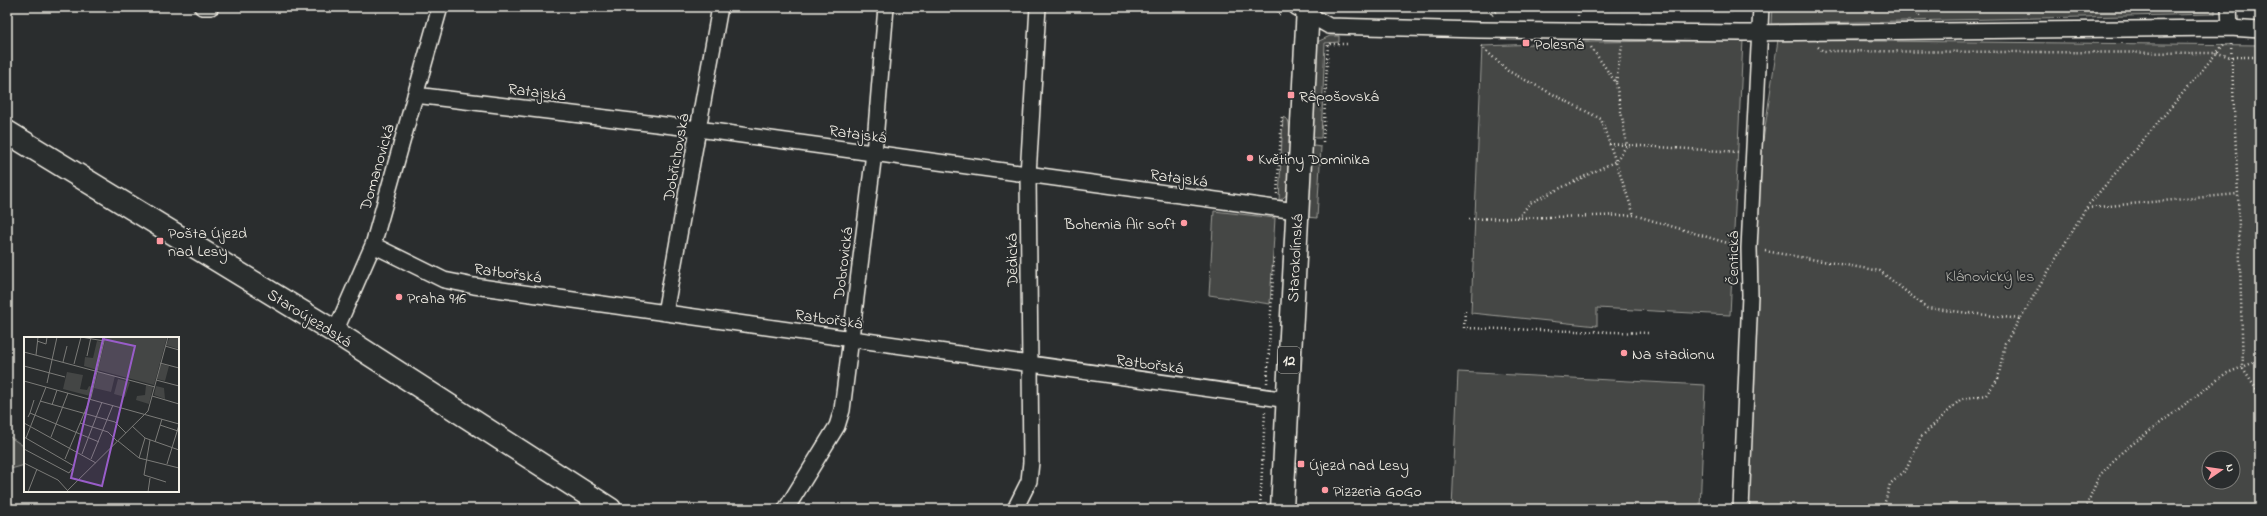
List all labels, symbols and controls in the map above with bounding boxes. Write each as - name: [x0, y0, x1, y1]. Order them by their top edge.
- place label: Polesná: [1534, 33, 1584, 57]
- marker: Polesná: [1521, 38, 1531, 48]
- street label: Ratajská: [507, 78, 567, 108]
- place label: Rápošovská: [1299, 85, 1379, 109]
- marker: Rápošovská: [1286, 90, 1296, 100]
- street label: Dobřichovská: [657, 112, 696, 204]
- street label: Ratajská: [827, 119, 888, 151]
- street label: Domanovická: [354, 122, 402, 214]
- place label: Květiny Dominika: [1258, 148, 1370, 172]
- marker: Květiny Dominika: [1245, 153, 1255, 163]
- street label: Ratajská: [1148, 163, 1209, 195]
- place label: Bohemia Air soft: [1063, 213, 1177, 237]
- street label: Starokolínská: [1282, 213, 1310, 303]
- marker: Bohemia Air soft: [1179, 218, 1189, 228]
- place label: Pošta Újezd nad Lesy: [168, 222, 247, 264]
- street label: Dobrovická: [828, 226, 860, 302]
- street label: Čentická: [1722, 231, 1746, 285]
- street label: Dědická: [1001, 233, 1025, 288]
- marker: Pošta Újezd nad Lesy: [155, 236, 165, 246]
- street label: Ratbořská: [472, 257, 543, 291]
- park label: Klánovický les: [1946, 265, 2034, 289]
- street label: Staroújezdská: [262, 283, 356, 354]
- place label: Praha 916: [407, 287, 466, 311]
- marker: Praha 916: [394, 292, 404, 302]
- street label: Ratbořská: [793, 303, 864, 337]
- inset map: [24, 337, 179, 492]
- place label: Na stadionu: [1632, 343, 1715, 367]
- road number: 12: [1278, 347, 1300, 373]
- street label: Ratbořská: [1114, 348, 1185, 382]
- marker: Na stadionu: [1619, 348, 1629, 358]
- north arrow: [2201, 450, 2241, 490]
- place label: Újezd nad Lesy: [1309, 454, 1409, 478]
- marker: Újezd nad Lesy: [1296, 459, 1306, 469]
- text: N: [2221, 463, 2238, 473]
- place label: Pizzeria GoGo: [1333, 480, 1422, 504]
- marker: Pizzeria GoGo: [1320, 485, 1330, 495]

